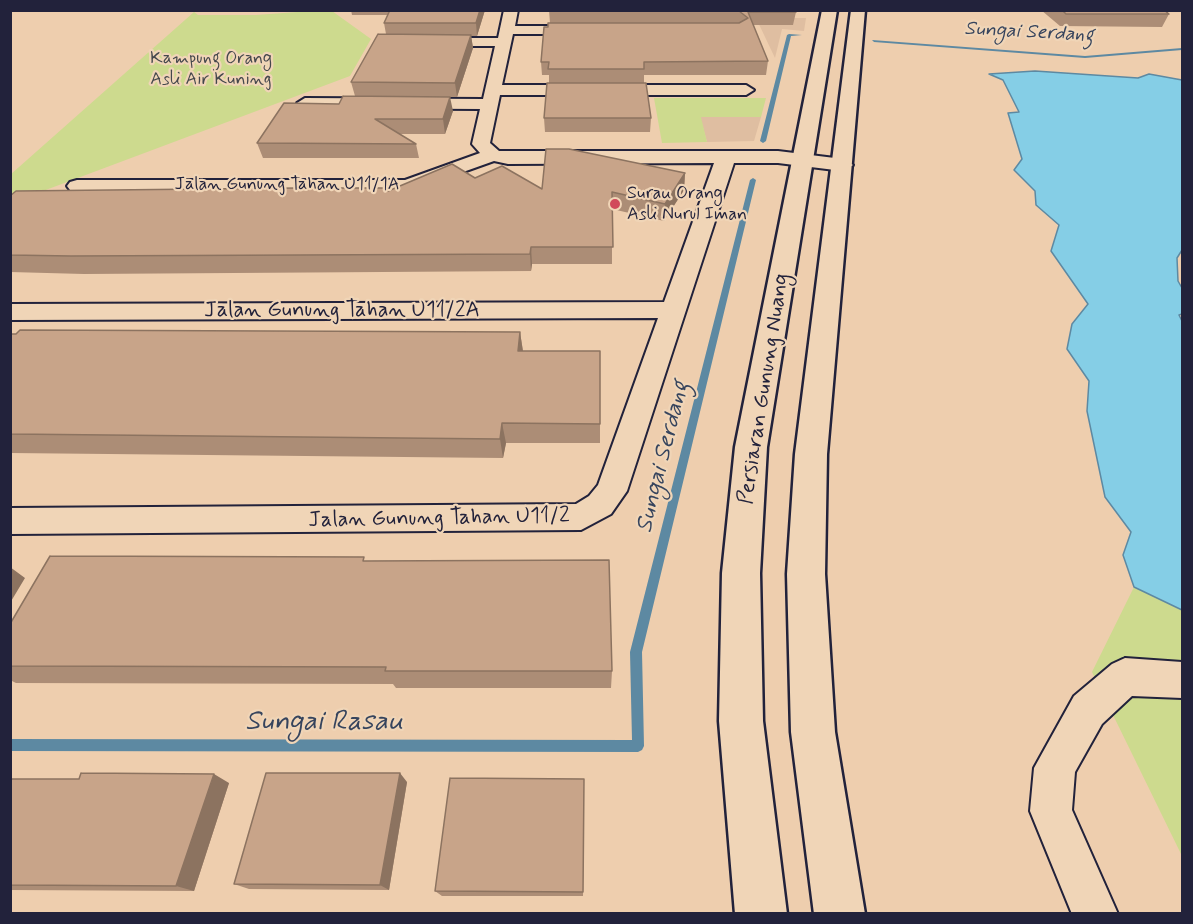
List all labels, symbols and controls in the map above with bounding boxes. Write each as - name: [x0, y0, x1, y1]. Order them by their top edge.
- water label: Sungai Serdang: [964, 18, 1094, 48]
- park label: Kampung Orang Asli Air Kuning: [150, 48, 272, 90]
- street label: Jalan Gunung Tahan U11/1A: [175, 174, 399, 196]
- place label: Surau Orang Asli Nurul Iman: [627, 183, 747, 226]
- marker: Surau Orang Asli Nurul Iman: [608, 197, 622, 211]
- street label: Persiaran Gunung Nuang: [734, 272, 796, 506]
- street label: Jalan Gunung Tahan U11/2A: [204, 298, 480, 324]
- water label: Sungai Serdang: [631, 378, 697, 536]
- street label: Jalan Gunung Tahan U11/2: [308, 504, 570, 534]
- water label: Sungai Rasau: [245, 706, 403, 740]

